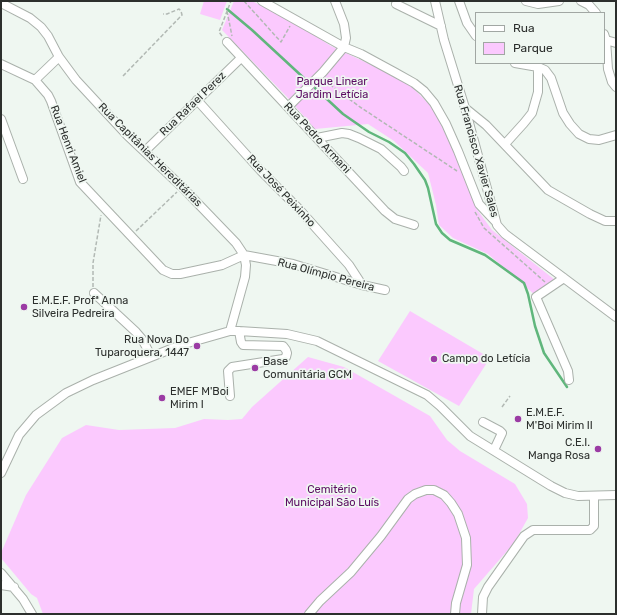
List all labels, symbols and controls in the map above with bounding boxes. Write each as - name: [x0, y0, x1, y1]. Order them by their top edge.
- legend: [475, 12, 605, 64]
- text: Rua: [513, 21, 535, 35]
- text: Parque: [513, 41, 553, 55]
- street label: Rua Rafael Perez: [157, 69, 229, 139]
- park label: Parque Linear Jardim Letícia: [296, 75, 368, 101]
- street label: Rua Francisco Xavier Sales: [451, 83, 501, 219]
- street label: Rua Capitânias Hereditárias: [95, 100, 205, 210]
- street label: Rua Pedro Armani: [281, 100, 353, 176]
- street label: Rua Henri Amiel: [47, 104, 89, 184]
- street label: Rua José Peixinho: [244, 152, 318, 230]
- street label: Rua Olímpio Pereira: [276, 256, 376, 294]
- place label: E.M.E.F. Profª Anna Silveira Pedreira: [32, 294, 128, 320]
- marker: E.M.E.F. Profª Anna Silveira Pedreira: [19, 302, 29, 312]
- place label: Rua Nova Do Tuparoquera, 1447: [95, 333, 189, 359]
- marker: Rua Nova Do Tuparoquera, 1447: [192, 341, 202, 351]
- place label: Campo do Letícia: [442, 352, 530, 366]
- marker: Campo do Letícia: [429, 354, 439, 364]
- place label: Base Comunitária GCM: [263, 355, 352, 381]
- marker: Base Comunitária GCM: [250, 363, 260, 373]
- place label: EMEF M'Boi Mirim I: [170, 385, 229, 411]
- marker: EMEF M'Boi Mirim I: [157, 393, 167, 403]
- place label: E.M.E.F. M'Boi Mirim II: [526, 406, 593, 432]
- marker: E.M.E.F. M'Boi Mirim II: [513, 414, 523, 424]
- place label: C.E.I. Manga Rosa: [528, 436, 590, 462]
- marker: C.E.I. Manga Rosa: [593, 444, 603, 454]
- park label: Cemitério Municipal São Luís: [285, 483, 379, 509]

